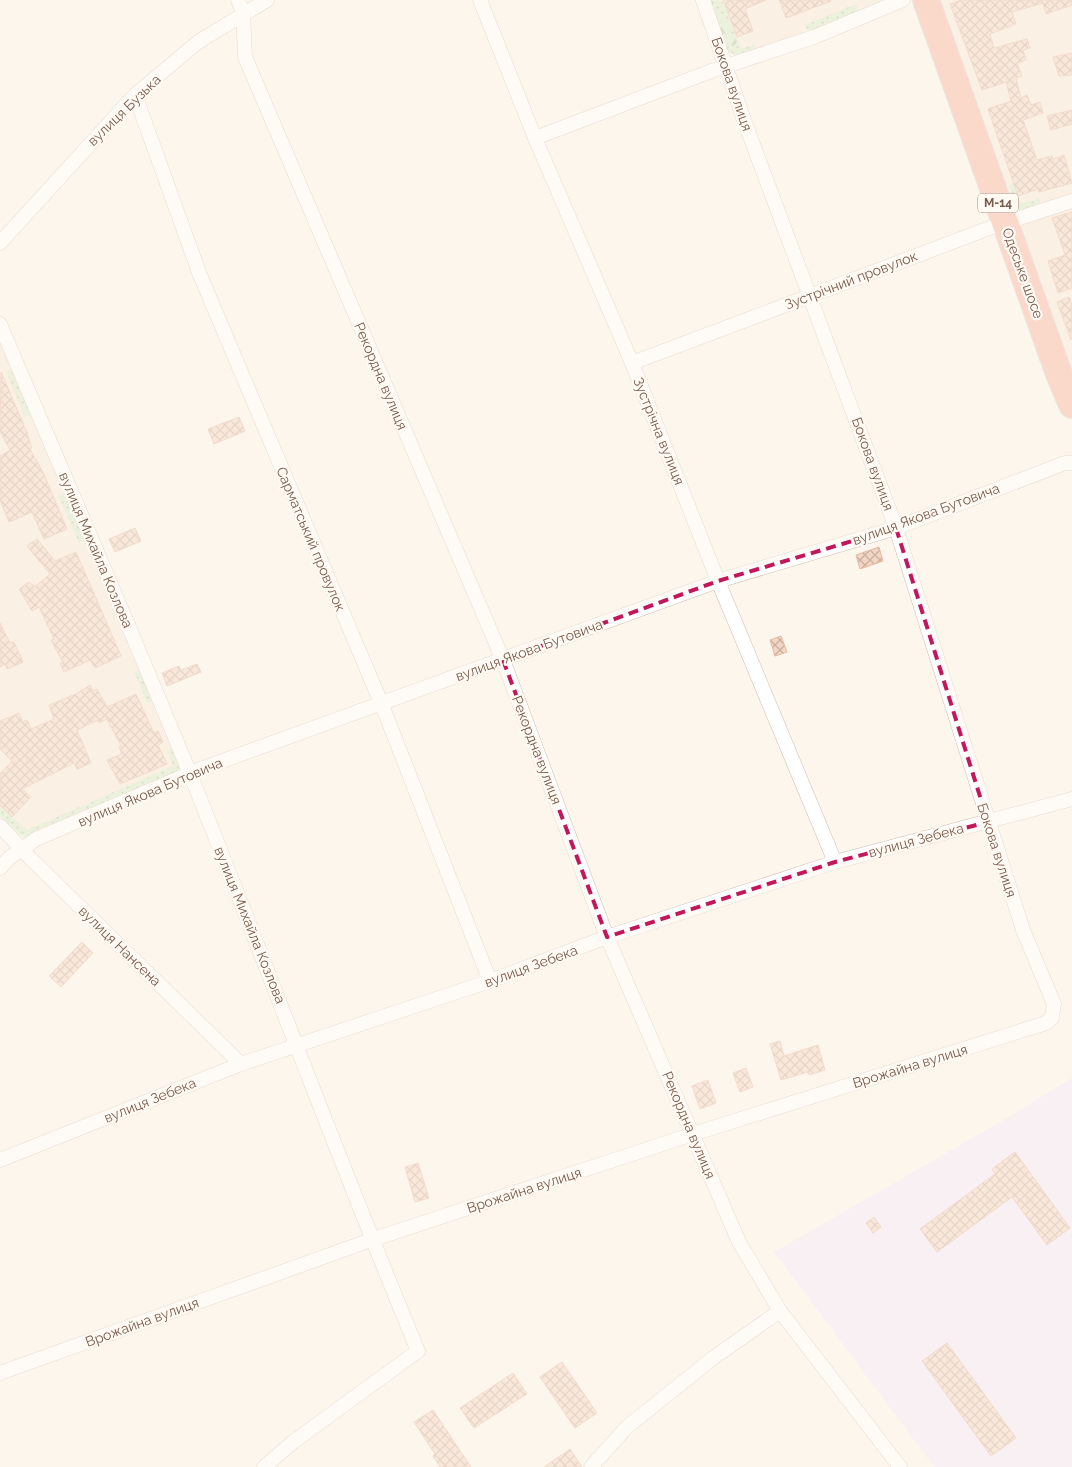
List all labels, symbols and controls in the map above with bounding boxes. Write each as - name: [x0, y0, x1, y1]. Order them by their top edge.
- street label: Бокова вулиця: [708, 35, 756, 133]
- street label: вулиця Бузька: [84, 71, 164, 149]
- road number: М-14: [978, 194, 1018, 212]
- street label: Одеське шосе: [999, 225, 1047, 321]
- street label: Зустрічний провулок: [783, 247, 919, 313]
- street label: Рекордна вулиця: [351, 320, 411, 432]
- street label: Зустрічна вулиця: [630, 375, 688, 487]
- street label: Бокова вулиця: [849, 415, 897, 513]
- street label: Сарматський провулок: [273, 464, 349, 614]
- street label: вулиця Михайла Козлова: [56, 470, 136, 630]
- street label: вулиця Якова Бутовича: [850, 480, 1002, 548]
- street label: вулиця Якова Бутовича: [453, 616, 605, 684]
- street label: Рекордна вулиця: [509, 693, 565, 807]
- street label: вулиця Якова Бутовича: [75, 754, 225, 830]
- street label: Бокова вулиця: [974, 801, 1020, 899]
- street label: вулиця Зебека: [867, 820, 965, 860]
- street label: вулиця Михайла Козлова: [211, 844, 289, 1006]
- street label: вулиця Нансена: [76, 903, 164, 989]
- street label: вулиця Зебека: [482, 942, 580, 990]
- street label: Врожайна вулиця: [851, 1041, 969, 1091]
- street label: Рекордна вулиця: [659, 1069, 719, 1181]
- street label: вулиця Зебека: [102, 1074, 198, 1126]
- street label: Врожайна вулиця: [465, 1164, 583, 1216]
- street label: Врожайна вулиця: [83, 1294, 201, 1350]

